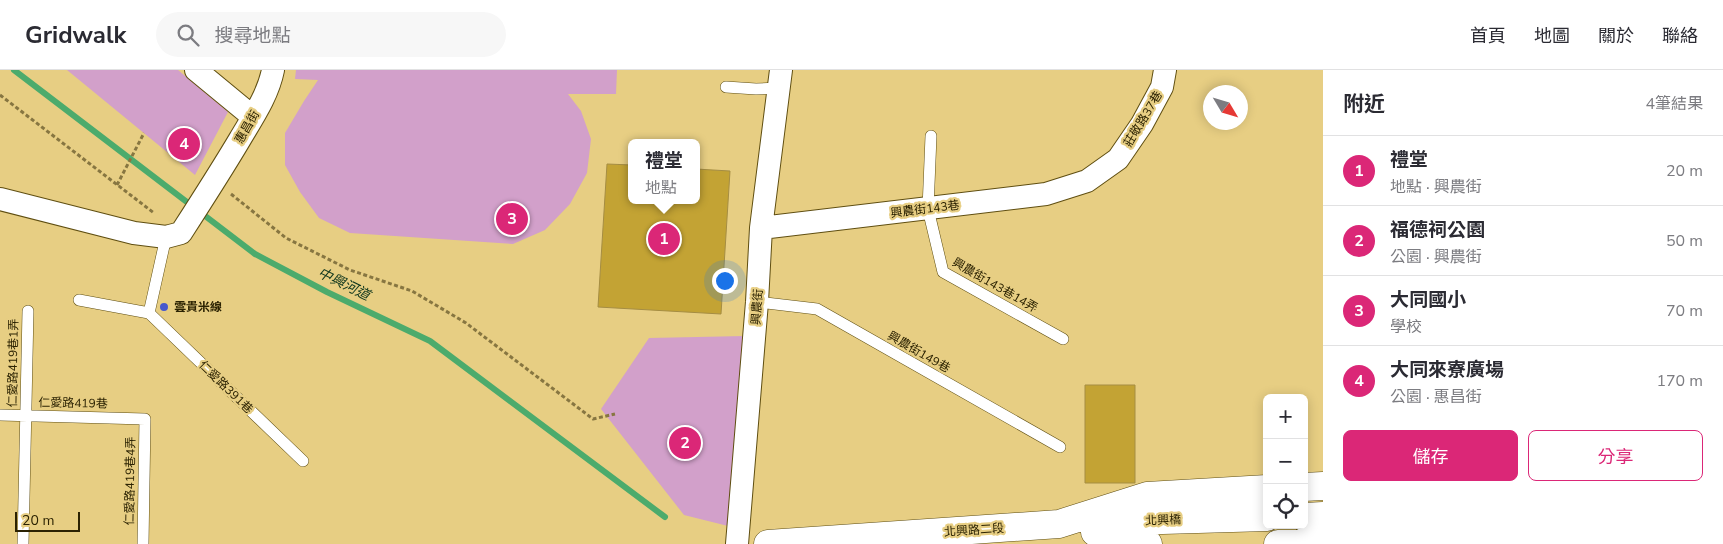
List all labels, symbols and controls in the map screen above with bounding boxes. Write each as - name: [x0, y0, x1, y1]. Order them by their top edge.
- search box: [156, 12, 506, 57]
- text: Gridwalk: [25, 19, 126, 51]
- icon: search: [174, 21, 202, 49]
- text: 搜尋地點: [214, 23, 291, 49]
- text: 首頁: [1470, 24, 1506, 48]
- text: 地圖: [1534, 24, 1570, 48]
- text: 關於: [1598, 24, 1634, 48]
- text: 聯絡: [1662, 24, 1698, 48]
- north arrow: [1203, 85, 1248, 130]
- street label: 莊敬路37巷: [1120, 88, 1166, 150]
- text: 附近: [1343, 90, 1385, 118]
- text: 4筆結果: [1645, 93, 1703, 115]
- street label: 惠昌街: [231, 107, 263, 147]
- pin: 4: [168, 125, 200, 163]
- popup: [628, 139, 700, 204]
- text: 禮堂: [1390, 147, 1428, 173]
- text: 禮堂: [645, 148, 683, 174]
- text: 1: [1354, 160, 1364, 182]
- text: 20 m: [1666, 160, 1703, 182]
- text: 地點 · 興農街: [1390, 176, 1482, 198]
- text: 地點: [645, 177, 677, 199]
- street label: 興農街143巷: [889, 197, 961, 221]
- pin: 3: [496, 200, 528, 238]
- text: 福德祠公園: [1390, 217, 1485, 243]
- pin: 1: [648, 220, 680, 258]
- text: 2: [1354, 230, 1364, 252]
- text: 50 m: [1666, 230, 1703, 252]
- text: 公園 · 興農街: [1390, 246, 1482, 268]
- street label: 興農街143巷14弄: [949, 254, 1041, 316]
- water label: 中興河道: [315, 263, 375, 306]
- your location: [712, 268, 738, 294]
- text: 大同國小: [1390, 287, 1466, 313]
- street label: 興農街: [748, 288, 766, 326]
- place label: 雲貴米線: [174, 299, 222, 315]
- text: 3: [1354, 300, 1364, 322]
- text: 70 m: [1666, 300, 1703, 322]
- marker: 雲貴米線: [158, 301, 170, 313]
- text: 學校: [1390, 316, 1422, 338]
- street label: 仁愛路419巷1弄: [4, 318, 22, 408]
- street label: 興農街149巷: [885, 328, 953, 376]
- street label: 仁愛路391巷: [195, 357, 257, 417]
- text: 大同來寮廣場: [1390, 357, 1504, 383]
- text: 4: [1354, 370, 1364, 392]
- text: 170 m: [1656, 370, 1703, 392]
- text: 公園 · 惠昌街: [1390, 386, 1482, 408]
- street label: 仁愛路419巷: [38, 394, 108, 412]
- map controls: [1263, 394, 1308, 529]
- button: +: [1263, 394, 1308, 439]
- pin: 2: [669, 424, 701, 462]
- button: 儲存: [1343, 430, 1518, 481]
- button: 分享: [1528, 430, 1703, 481]
- street label: 仁愛路419巷4弄: [121, 436, 139, 526]
- button: −: [1263, 439, 1308, 484]
- button: locate: [1263, 484, 1308, 529]
- scale bar: [15, 509, 80, 532]
- text: 20 m: [22, 511, 54, 530]
- street label: 北興橋: [1145, 511, 1181, 529]
- street label: 北興路二段: [944, 520, 1004, 540]

